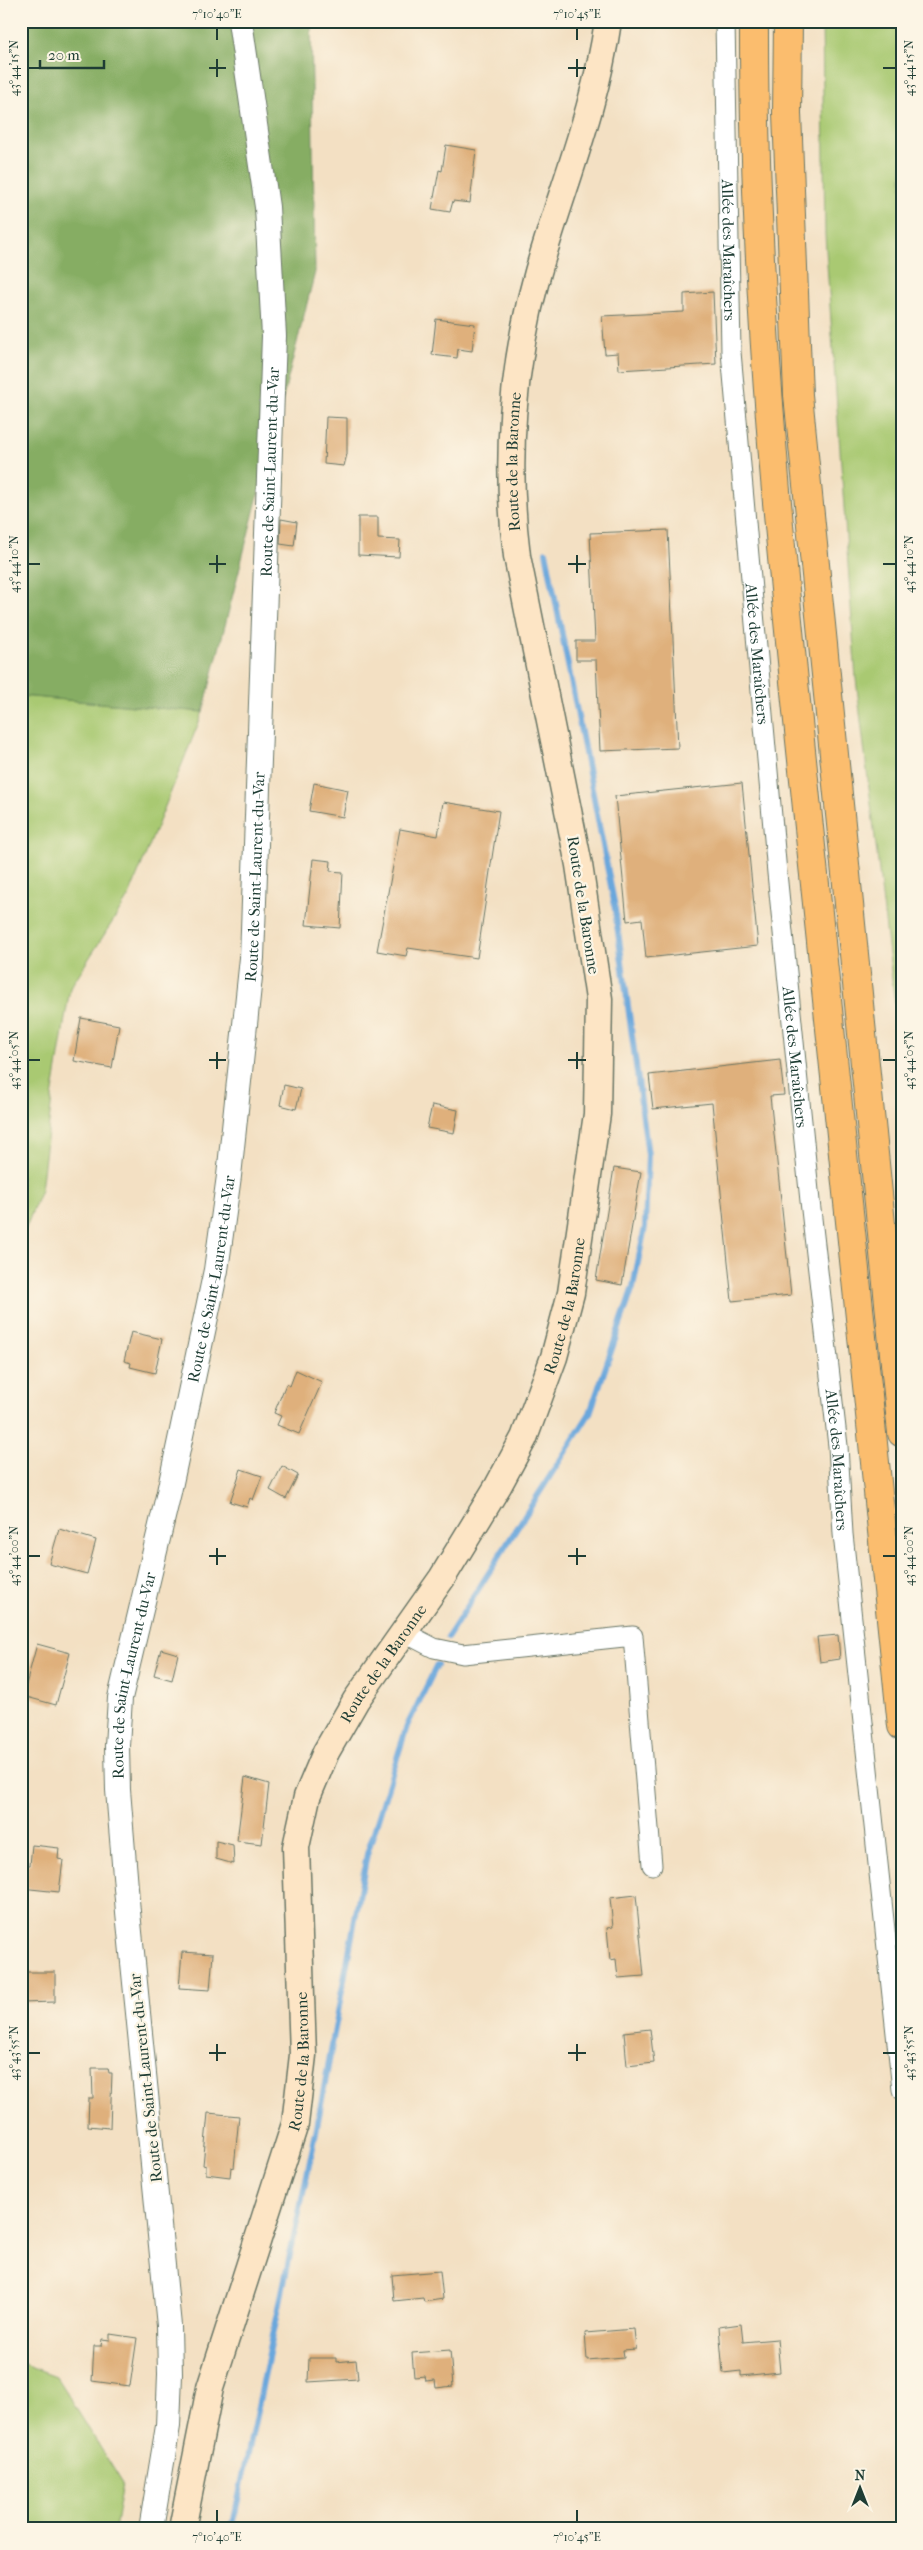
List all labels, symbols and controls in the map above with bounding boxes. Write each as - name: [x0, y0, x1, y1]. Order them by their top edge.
- text: 7°10'40"E: [192, 7, 242, 21]
- text: 7°10'45"E: [553, 7, 601, 21]
- scale bar: [40, 38, 104, 70]
- text: 43°44'15"N: [7, 40, 21, 96]
- text: 43°44'15"N: [902, 40, 916, 96]
- text: 20 m: [48, 46, 80, 64]
- street label: Allée des Maraîchers: [718, 178, 739, 321]
- street label: Route de Saint-Laurent-du-Var: [256, 366, 283, 577]
- street label: Route de la Baronne: [502, 391, 525, 532]
- text: 43°44'10"N: [7, 535, 21, 593]
- text: 43°44'10"N: [902, 535, 916, 593]
- street label: Allée des Maraîchers: [741, 581, 773, 725]
- street label: Route de Saint-Laurent-du-Var: [241, 771, 269, 983]
- street label: Route de la Baronne: [563, 835, 604, 976]
- street label: Allée des Maraîchers: [778, 985, 812, 1129]
- text: 43°44'05"N: [7, 1031, 21, 1089]
- text: 43°44'05"N: [902, 1031, 916, 1089]
- street label: Route de Saint-Laurent-du-Var: [183, 1174, 239, 1384]
- street label: Route de la Baronne: [539, 1236, 589, 1377]
- street label: Allée des Maraîchers: [821, 1387, 852, 1531]
- text: 43°44'00"N: [7, 1526, 21, 1586]
- text: 43°44'00"N: [902, 1526, 916, 1586]
- street label: Route de Saint-Laurent-du-Var: [108, 1570, 160, 1779]
- street label: Route de la Baronne: [336, 1601, 431, 1726]
- street label: Route de Saint-Laurent-du-Var: [125, 1972, 166, 2183]
- street label: Route de la Baronne: [284, 1991, 313, 2134]
- text: 43°43'55"N: [7, 2025, 21, 2081]
- text: 43°43'55"N: [902, 2025, 916, 2081]
- north arrow: [836, 2462, 886, 2512]
- text: N: [855, 2467, 866, 2484]
- text: 7°10'40"E: [192, 2530, 242, 2544]
- text: 7°10'45"E: [553, 2530, 601, 2544]

